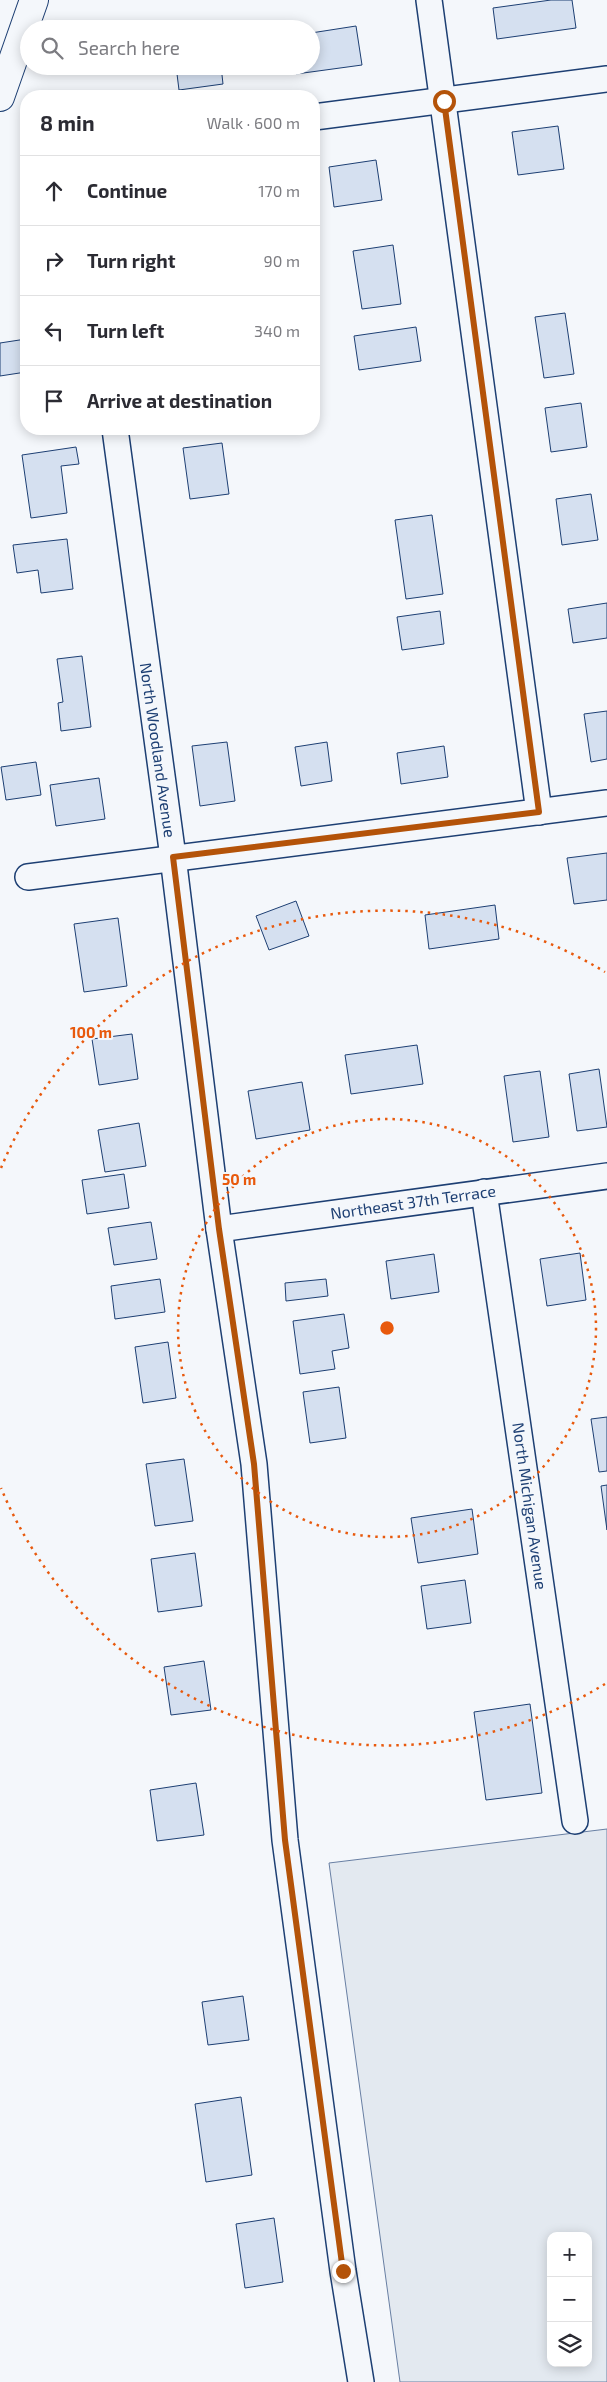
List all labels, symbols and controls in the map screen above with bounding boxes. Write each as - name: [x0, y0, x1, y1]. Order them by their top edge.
- search box: [20, 20, 320, 75]
- icon: search: [38, 34, 66, 62]
- text: Search here: [78, 36, 180, 59]
- route start: [433, 90, 456, 113]
- text: 8 min: [40, 110, 95, 135]
- text: Walk · 600 m: [207, 113, 300, 132]
- icon: ahead: [40, 177, 68, 205]
- text: Continue: [87, 179, 167, 202]
- text: 170 m: [258, 181, 300, 200]
- icon: right: [40, 247, 68, 275]
- text: Turn right: [87, 249, 175, 272]
- text: 90 m: [264, 251, 300, 270]
- icon: left: [40, 317, 68, 345]
- text: Turn left: [87, 319, 164, 342]
- text: 340 m: [254, 321, 300, 340]
- icon: arrive: [40, 387, 68, 415]
- text: Arrive at destination: [87, 389, 272, 412]
- street label: North Woodland Avenue: [137, 661, 180, 839]
- text: 100 m: [70, 1023, 112, 1041]
- text: 50 m: [222, 1170, 256, 1188]
- street label: Northeast 37th Terrace: [329, 1180, 497, 1223]
- centre of rings: [378, 1319, 396, 1337]
- street label: North Michigan Avenue: [509, 1421, 552, 1591]
- map controls: [547, 2232, 592, 2367]
- button: +: [547, 2232, 592, 2277]
- route end: [332, 2260, 355, 2283]
- button: −: [547, 2277, 592, 2322]
- button: layers: [547, 2322, 592, 2367]

